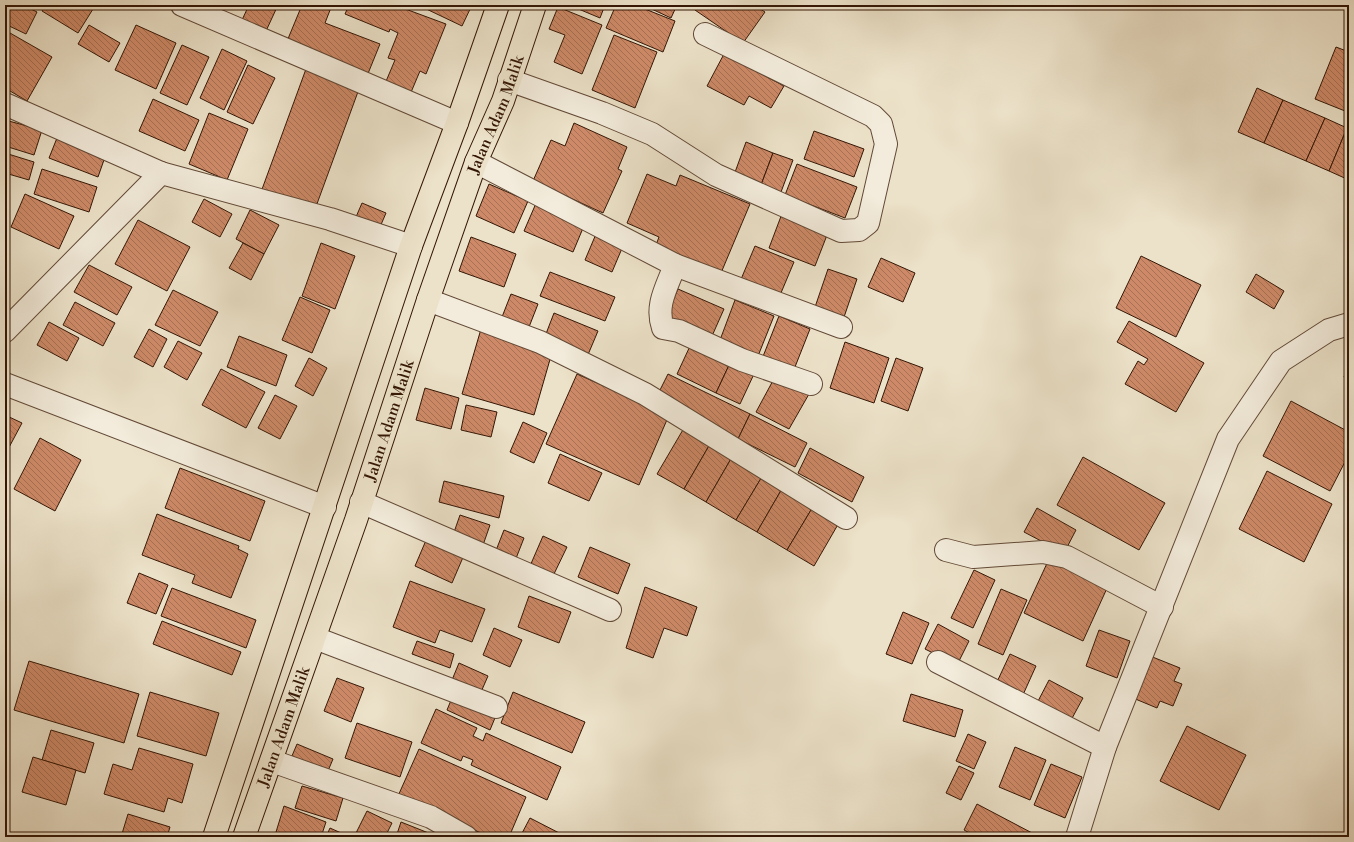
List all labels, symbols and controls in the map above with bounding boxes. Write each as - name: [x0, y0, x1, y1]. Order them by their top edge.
- street label: Jalan Adam Malik: [463, 51, 529, 178]
- street label: Jalan Adam Malik: [360, 356, 419, 485]
- street label: Jalan Adam Malik: [253, 662, 315, 791]

